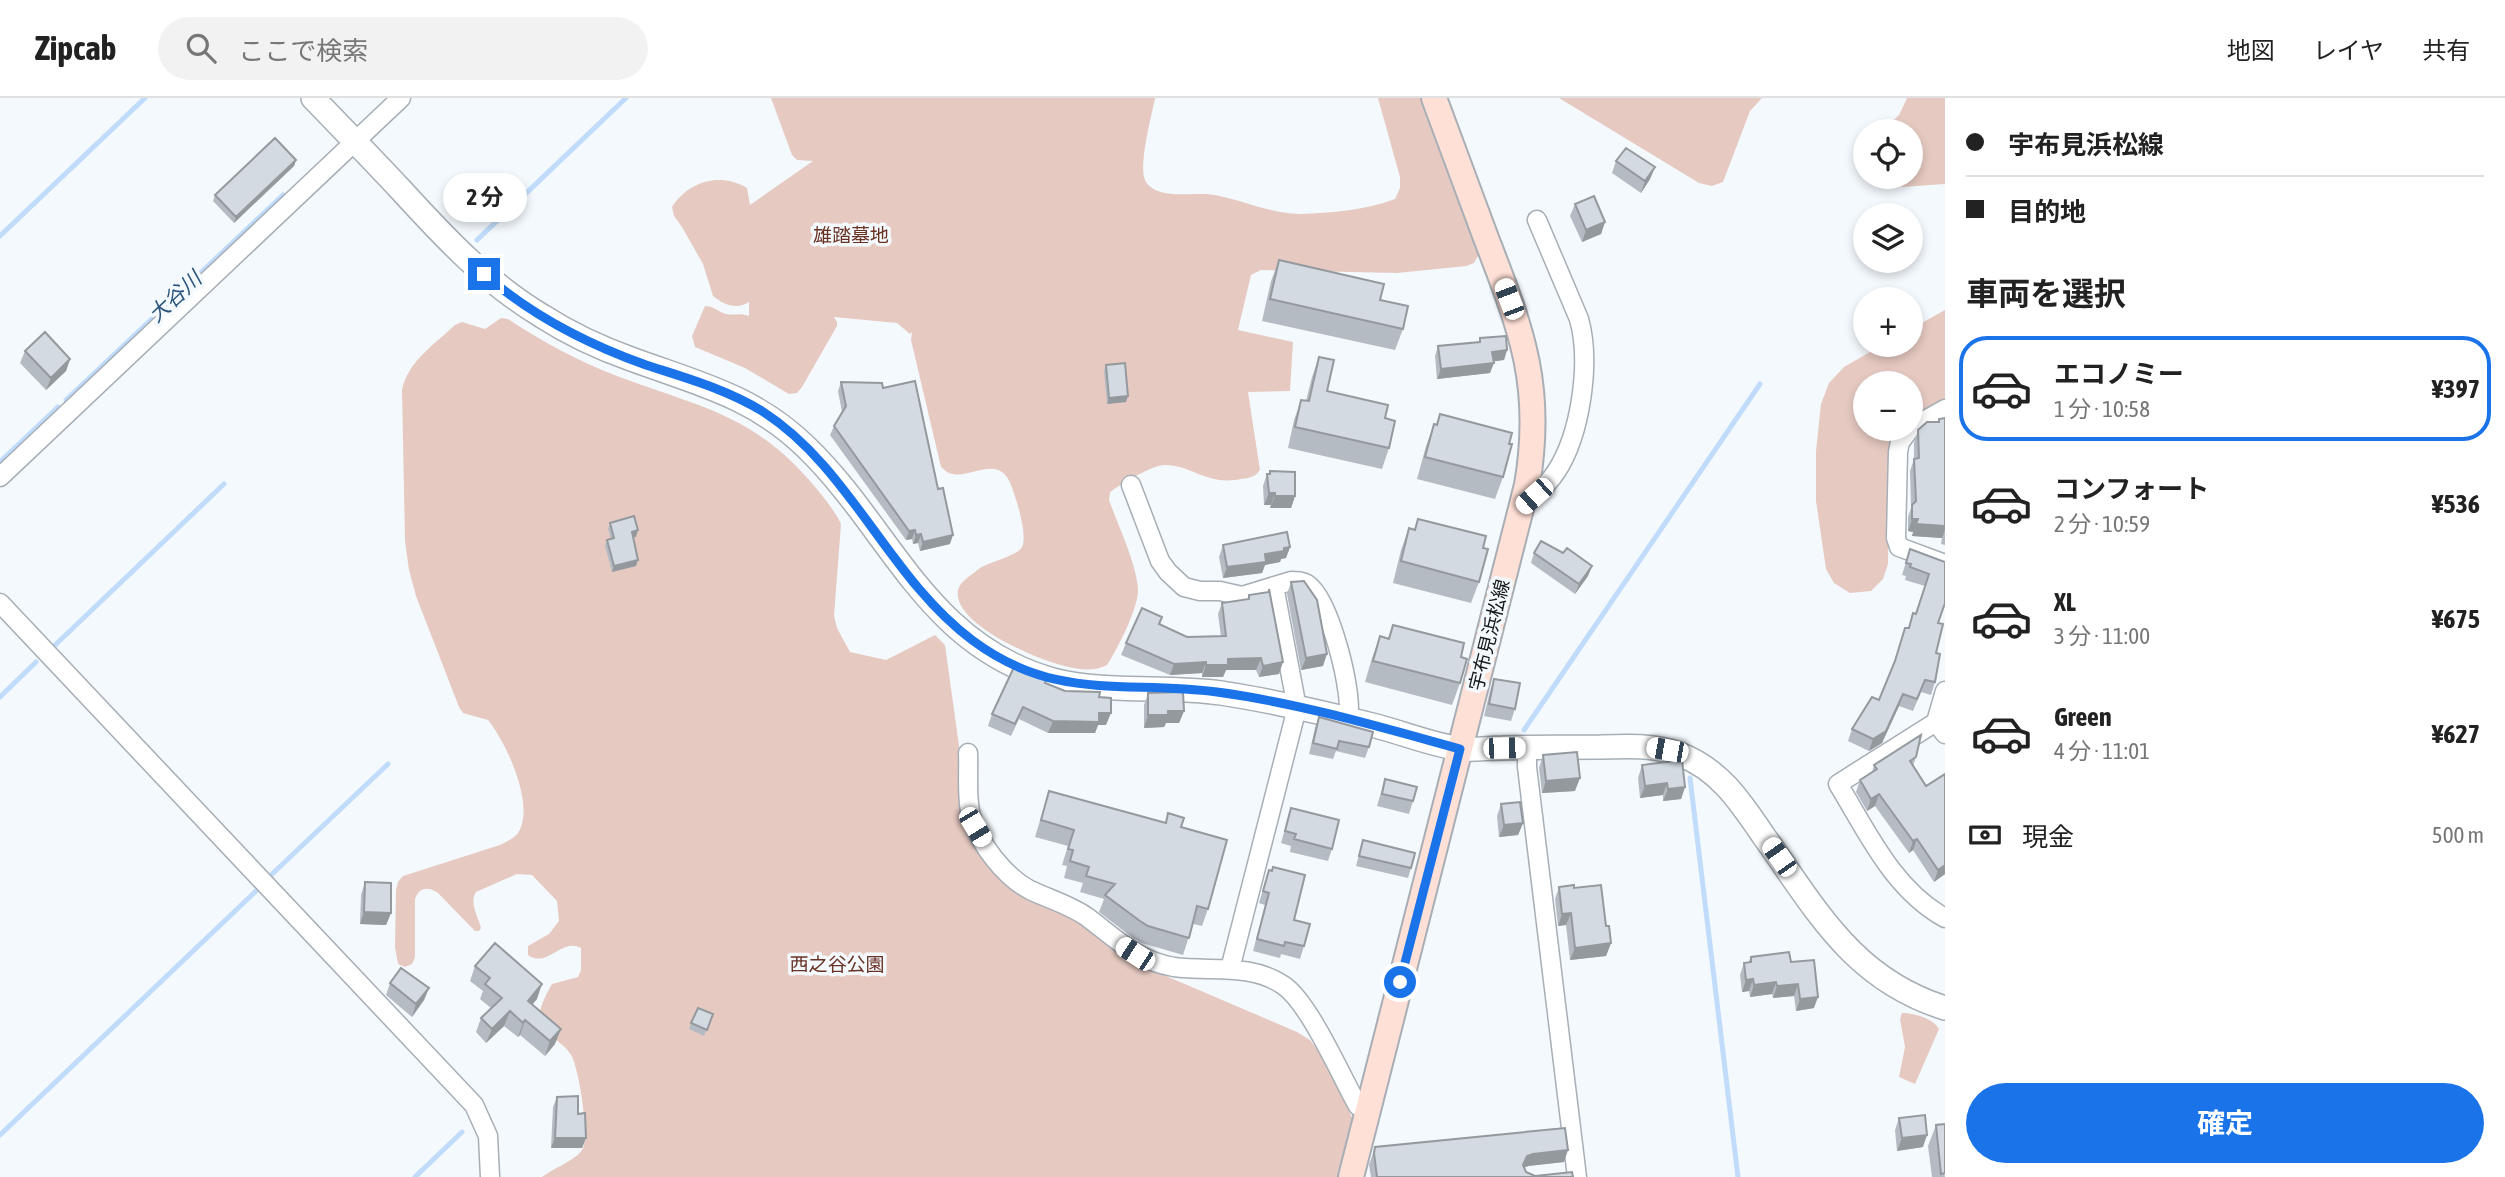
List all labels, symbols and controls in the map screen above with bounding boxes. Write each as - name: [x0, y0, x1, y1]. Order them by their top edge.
- search box: [158, 17, 648, 80]
- text: Zipcab: [35, 29, 116, 67]
- icon: search: [182, 29, 220, 67]
- text: ここで検索: [238, 36, 368, 66]
- text: 地図: [2227, 37, 2275, 64]
- text: レイヤ: [2313, 37, 2384, 64]
- text: 共有: [2422, 37, 2470, 64]
- map controls: [1853, 119, 1923, 441]
- button: locate: [1853, 119, 1923, 189]
- text: 宇布見浜松線: [2008, 130, 2164, 160]
- callout: 2 分: [442, 172, 526, 222]
- text: 2 分: [467, 184, 503, 210]
- text: 目的地: [2008, 197, 2086, 227]
- button: layers: [1853, 203, 1923, 273]
- park label: 雄踏墓地: [813, 224, 889, 246]
- route end: [468, 258, 500, 290]
- water label: 大谷川: [143, 265, 207, 327]
- text: 車両を選択: [1966, 275, 2126, 312]
- car: [1492, 276, 1527, 322]
- button: +: [1853, 287, 1923, 357]
- icon: car: [1970, 357, 2033, 420]
- text: エコノミー: [2054, 359, 2184, 389]
- button: −: [1853, 371, 1923, 441]
- text: ¥397: [2432, 374, 2480, 404]
- text: 1 分 · 10:58: [2054, 396, 2150, 422]
- icon: car: [1970, 472, 2033, 535]
- car: [1512, 474, 1557, 518]
- text: コンフォート: [2054, 474, 2209, 504]
- text: ¥536: [2432, 489, 2480, 519]
- text: 2 分 · 10:59: [2054, 511, 2150, 537]
- street label: 宇布見浜松線: [1465, 577, 1513, 693]
- icon: car: [1970, 587, 2033, 650]
- text: XL: [2054, 587, 2076, 617]
- text: ¥675: [2432, 604, 2480, 634]
- text: 3 分 · 11:00: [2054, 623, 2150, 649]
- icon: car: [1970, 702, 2033, 765]
- text: Green: [2054, 702, 2112, 732]
- text: ¥627: [2432, 719, 2480, 749]
- car: [1645, 736, 1690, 764]
- car: [1483, 737, 1526, 759]
- text: 4 分 · 11:01: [2054, 738, 2150, 764]
- car: [956, 804, 995, 850]
- icon: cash: [1966, 816, 2004, 854]
- text: 現金: [2022, 822, 2074, 852]
- text: 500 m: [2432, 822, 2484, 848]
- car: [1759, 834, 1800, 880]
- car: [1112, 934, 1159, 974]
- park label: 西之谷公園: [789, 953, 885, 975]
- route start: [1384, 966, 1416, 998]
- button: 確定: [1966, 1083, 2484, 1163]

